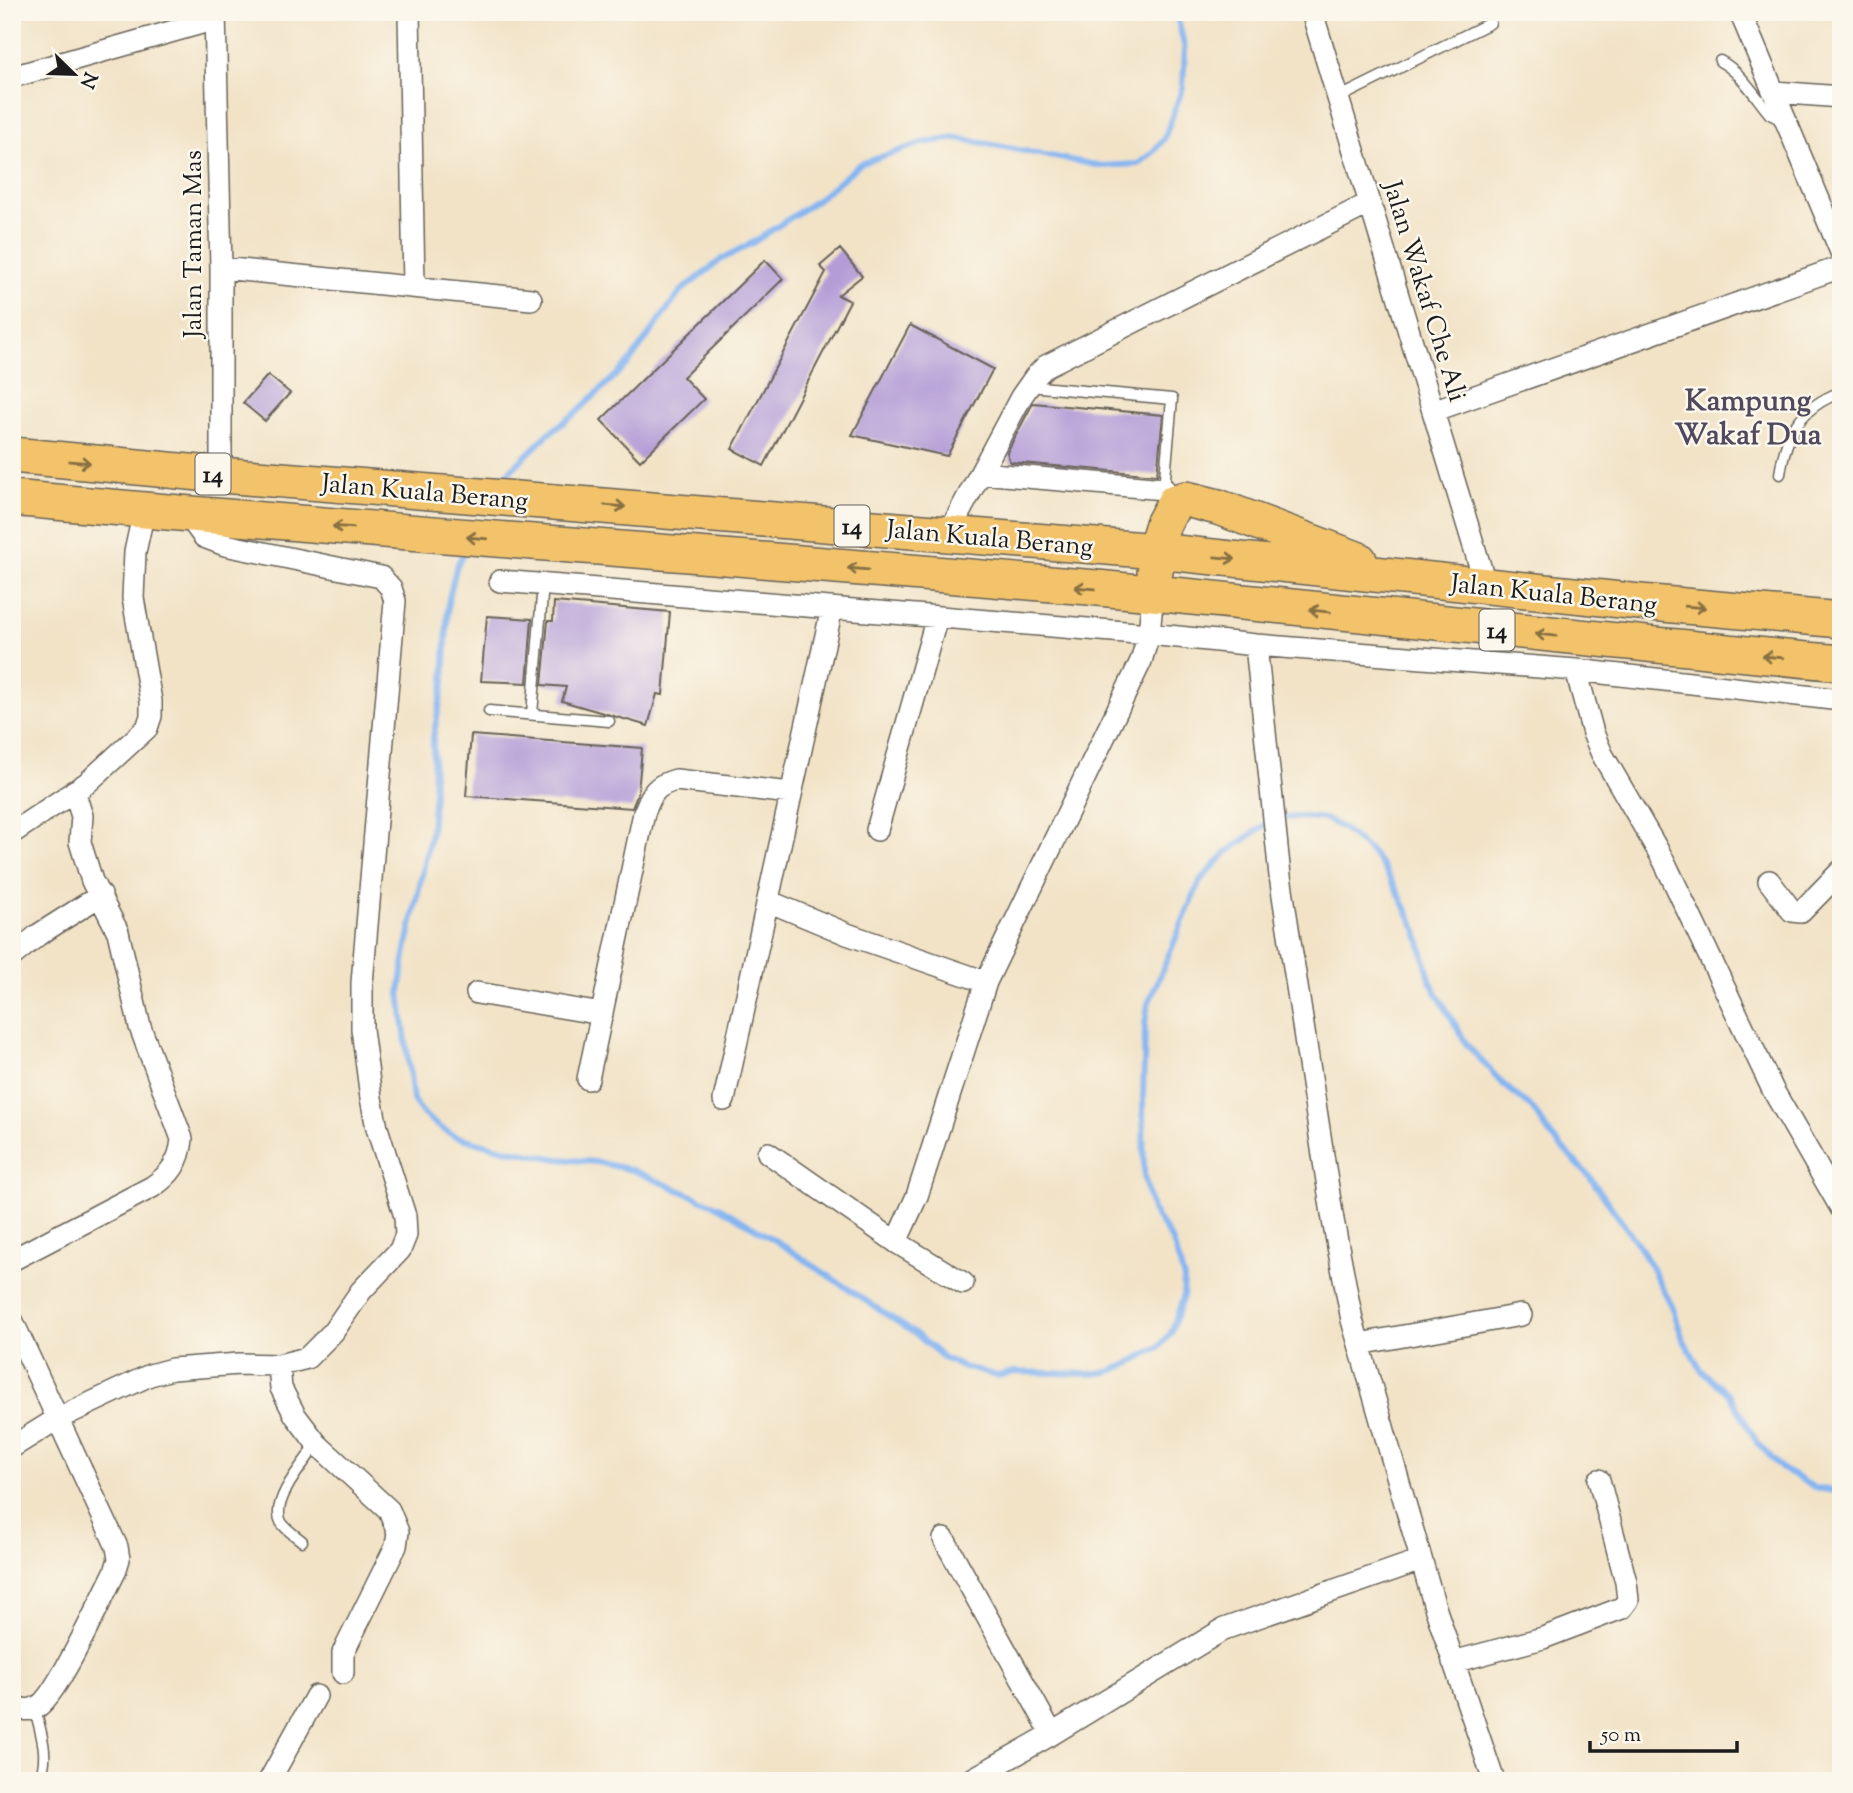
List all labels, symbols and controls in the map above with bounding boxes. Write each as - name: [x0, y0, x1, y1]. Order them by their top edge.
- north arrow: [38, 38, 108, 108]
- text: N: [72, 67, 103, 92]
- street label: Jalan Taman Mas: [176, 150, 213, 340]
- street label: Jalan Wakaf Che Ali: [1372, 175, 1475, 407]
- district label: Kampung Wakaf Dua: [1674, 381, 1822, 458]
- road number: 14: [196, 453, 230, 494]
- one-way arrow: [68, 456, 91, 469]
- street label: Jalan Kuala Berang: [318, 466, 530, 521]
- one-way arrow: [603, 500, 626, 513]
- road number: 14: [834, 505, 870, 546]
- street label: Jalan Kuala Berang: [883, 512, 1095, 567]
- one-way arrow: [332, 520, 355, 533]
- one-way arrow: [467, 531, 489, 544]
- one-way arrow: [1213, 552, 1236, 565]
- one-way arrow: [848, 562, 870, 575]
- street label: Jalan Kuala Berang: [1447, 566, 1659, 625]
- one-way arrow: [1074, 581, 1097, 594]
- one-way arrow: [1683, 601, 1706, 614]
- one-way arrow: [1309, 604, 1332, 617]
- road number: 14: [1480, 610, 1514, 650]
- one-way arrow: [1535, 628, 1558, 641]
- one-way arrow: [1762, 650, 1785, 663]
- scale bar: [1590, 1709, 1738, 1753]
- text: 50 m: [1600, 1721, 1641, 1751]

